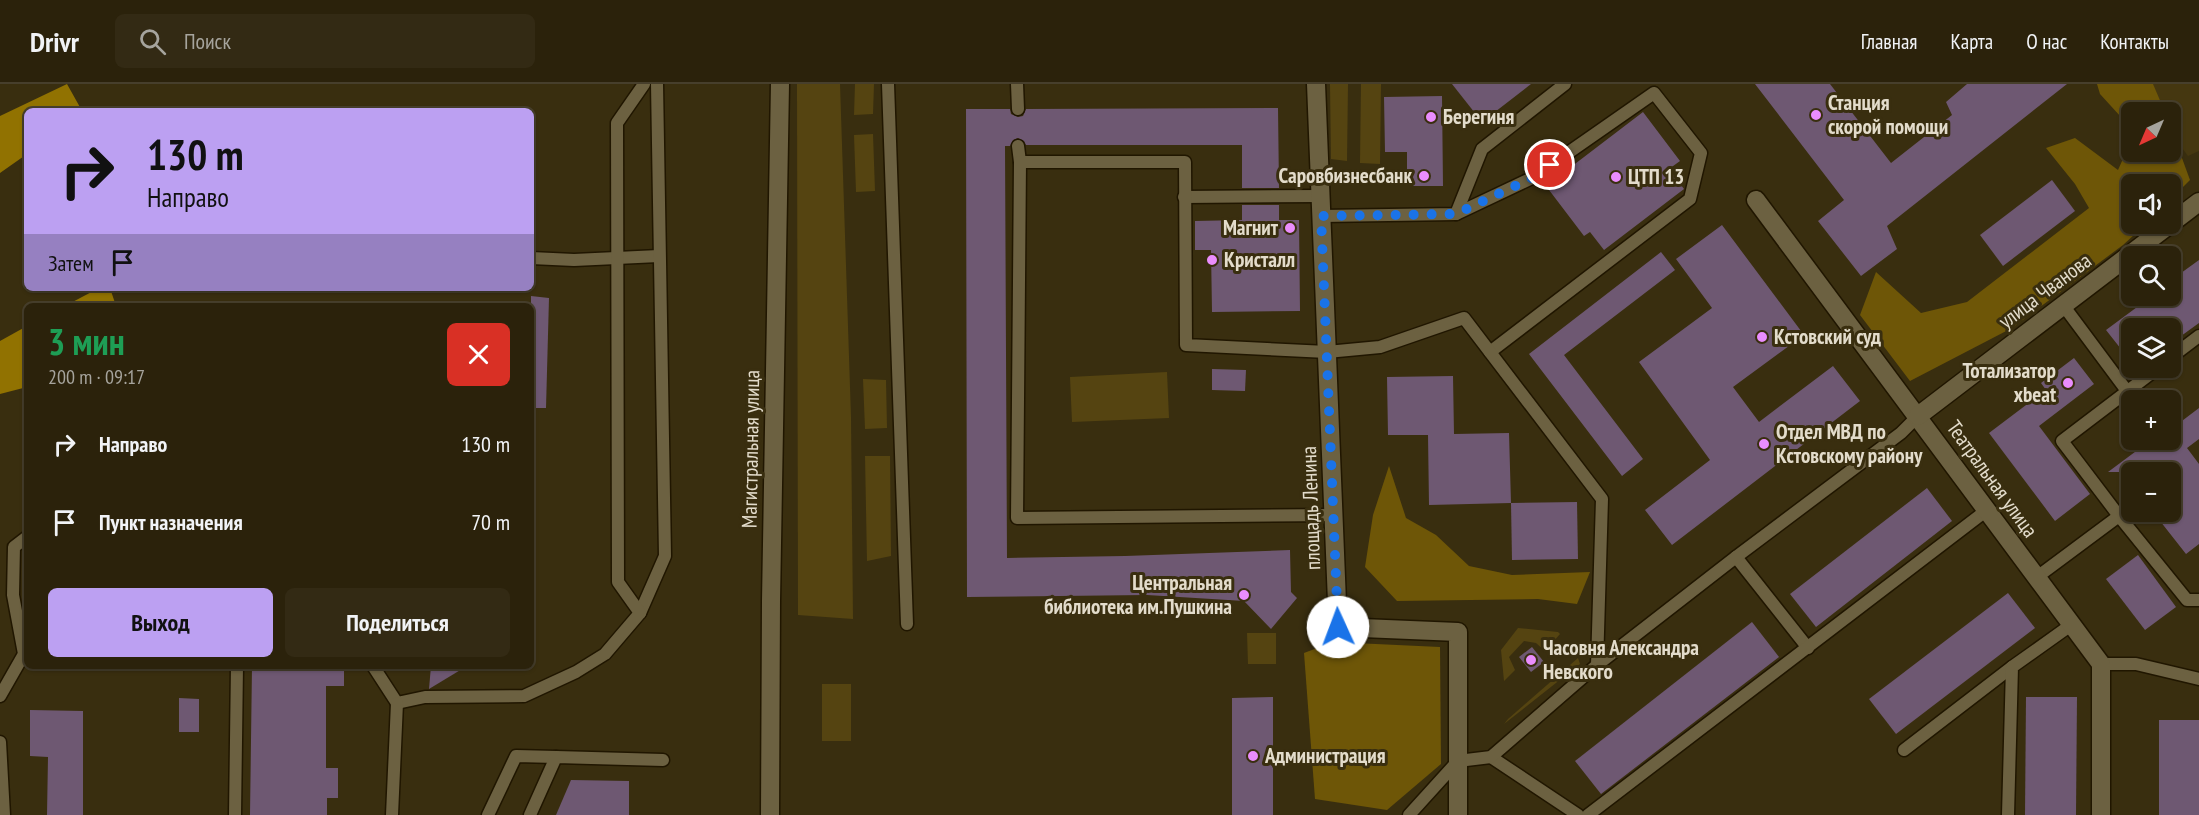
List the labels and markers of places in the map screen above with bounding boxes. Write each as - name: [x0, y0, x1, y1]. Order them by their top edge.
- place label: Станция скорой помощи: [1828, 89, 1948, 140]
- place label: Берегиня: [1443, 103, 1514, 130]
- marker: Станция скорой помощи: [1809, 108, 1823, 122]
- marker: Берегиня: [1424, 110, 1438, 124]
- pin: [1524, 139, 1575, 190]
- place label: Саровбизнесбанк: [1278, 162, 1412, 189]
- place label: ЦТП 13: [1628, 163, 1684, 190]
- marker: Саровбизнесбанк: [1417, 169, 1431, 183]
- marker: ЦТП 13: [1609, 170, 1623, 184]
- place label: Магнит: [1223, 214, 1279, 241]
- marker: Магнит: [1283, 221, 1297, 235]
- place label: Кристалл: [1224, 246, 1295, 273]
- marker: Кристалл: [1205, 253, 1219, 267]
- place label: Кстовский суд: [1774, 323, 1881, 350]
- marker: Кстовский суд: [1755, 330, 1769, 344]
- place label: Тотализатор xbeat: [1963, 357, 2056, 408]
- marker: Тотализатор xbeat: [2061, 376, 2075, 390]
- place label: Отдел МВД по Кстовскому району: [1776, 418, 1923, 469]
- marker: Отдел МВД по Кстовскому району: [1757, 437, 1771, 451]
- place label: Центральная библиотека им.Пушкина: [1044, 569, 1232, 620]
- marker: Центральная библиотека им.Пушкина: [1237, 588, 1251, 602]
- place label: Часовня Александра Невского: [1543, 634, 1699, 685]
- marker: Часовня Александра Невского: [1524, 653, 1538, 667]
- place label: Администрация: [1264, 742, 1386, 769]
- marker: Администрация: [1246, 749, 1260, 763]

